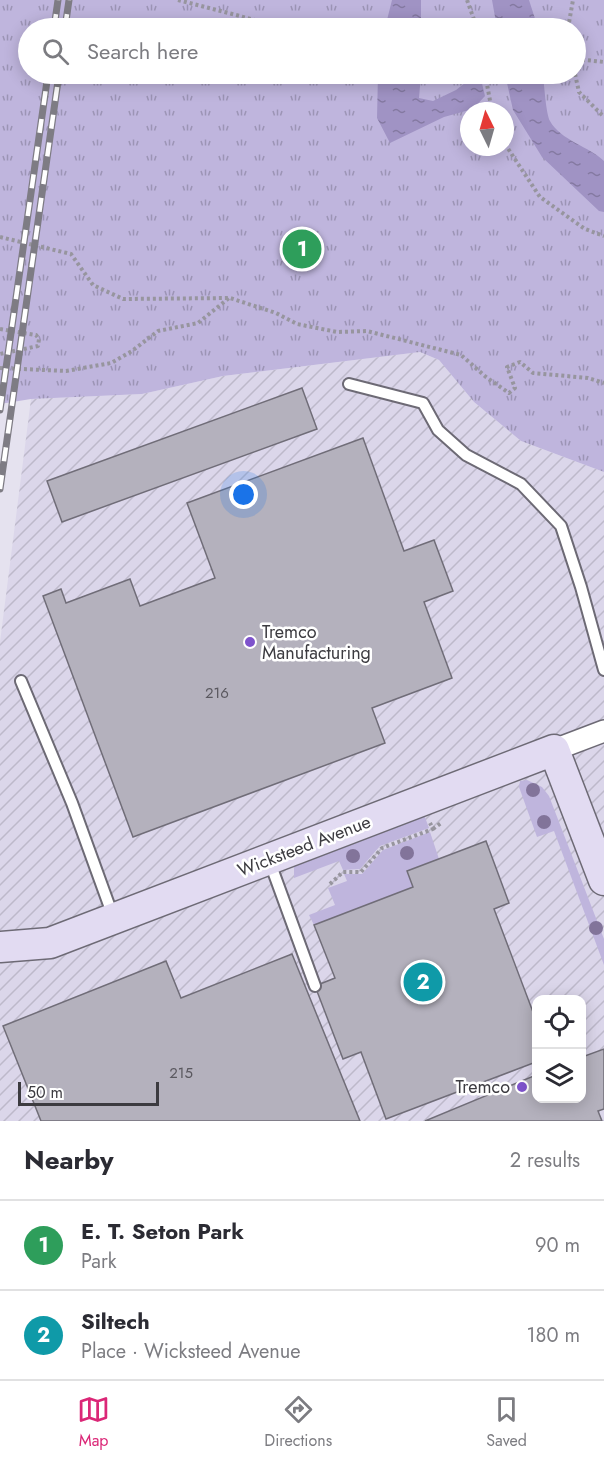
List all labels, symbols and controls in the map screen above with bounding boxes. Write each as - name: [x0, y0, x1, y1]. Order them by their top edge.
- search box: [18, 18, 586, 84]
- icon: search: [39, 35, 72, 68]
- text: Search here: [87, 35, 198, 67]
- north arrow: [460, 102, 514, 156]
- pin: 1: [282, 226, 322, 272]
- your location: [229, 480, 258, 509]
- place label: Tremco Manufacturing: [262, 619, 371, 666]
- marker: Tremco Manufacturing: [243, 635, 257, 649]
- house number: 216: [205, 682, 229, 704]
- street label: Wicksteed Avenue: [234, 809, 374, 883]
- pin: 2: [404, 960, 442, 1004]
- map controls: [532, 995, 586, 1103]
- button: locate: [532, 995, 586, 1049]
- button: layers: [532, 1049, 586, 1103]
- house number: 215: [169, 1062, 193, 1084]
- place label: Tremco: [455, 1074, 510, 1100]
- scale bar: [18, 1079, 159, 1106]
- marker: Tremco: [515, 1080, 529, 1094]
- text: 50 m: [27, 1081, 63, 1104]
- text: Nearby: [24, 1141, 113, 1179]
- text: 2 results: [510, 1146, 580, 1175]
- text: E. T. Seton Park: [81, 1215, 244, 1247]
- text: 1: [38, 1231, 49, 1260]
- text: 90 m: [535, 1231, 580, 1260]
- text: Park: [81, 1247, 117, 1276]
- text: Siltech: [81, 1305, 150, 1337]
- text: 2: [37, 1321, 50, 1350]
- text: 180 m: [526, 1321, 580, 1350]
- text: Place · Wicksteed Avenue: [81, 1337, 301, 1366]
- tab: Map: [77, 1393, 110, 1452]
- tab: Directions: [264, 1393, 332, 1452]
- tab: Saved: [486, 1393, 527, 1452]

